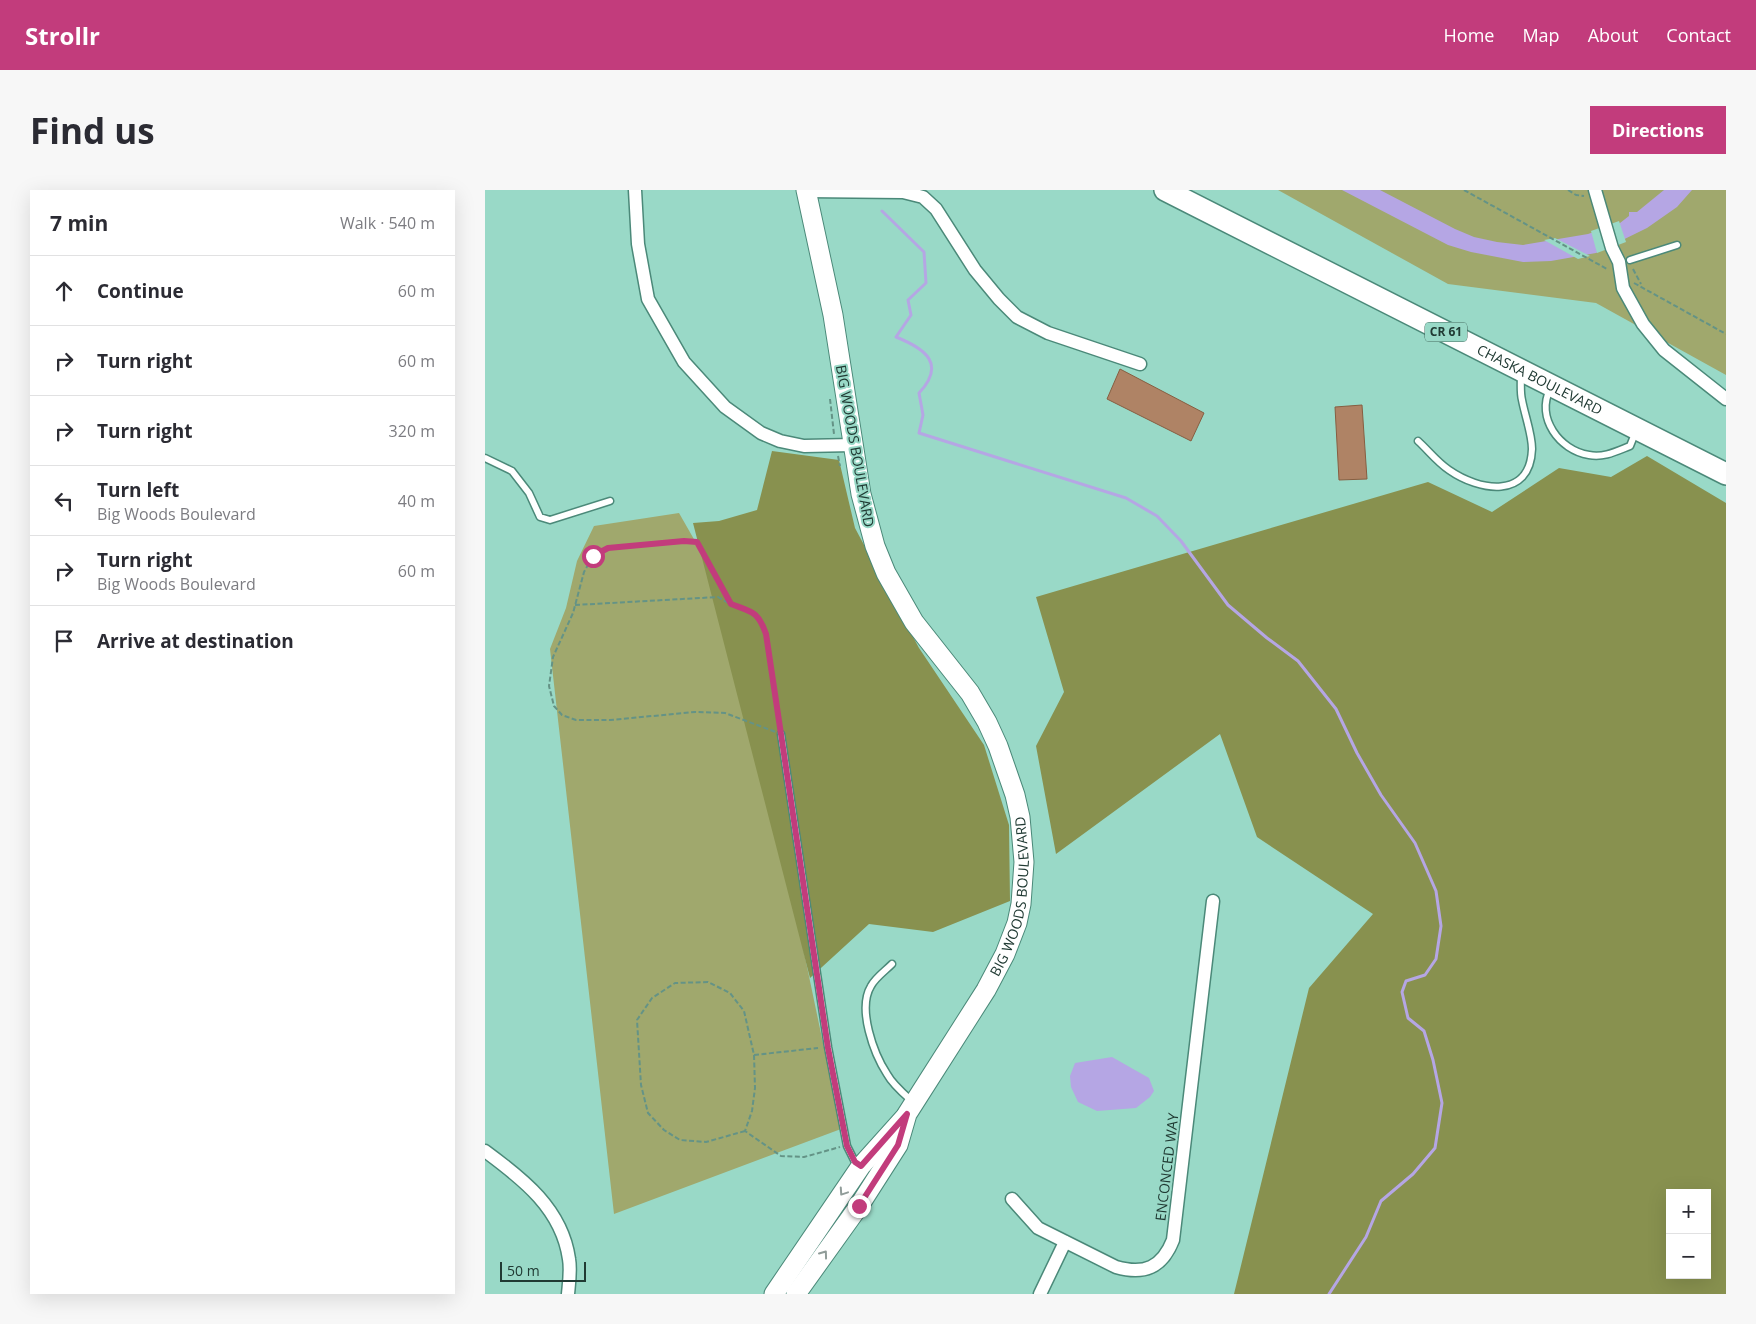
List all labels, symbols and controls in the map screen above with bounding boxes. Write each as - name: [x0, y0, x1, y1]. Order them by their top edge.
- text: Strollr: [25, 19, 100, 52]
- text: Home: [1444, 23, 1494, 47]
- text: Map: [1522, 23, 1560, 47]
- text: About: [1588, 23, 1638, 47]
- text: Contact: [1666, 23, 1731, 47]
- button: Directions: [1590, 106, 1726, 154]
- text: Find us: [30, 107, 155, 154]
- text: 7 min: [50, 209, 108, 237]
- text: Walk · 540 m: [340, 212, 435, 234]
- icon: ahead: [50, 277, 78, 305]
- text: Continue: [97, 278, 184, 304]
- text: 60 m: [398, 280, 435, 302]
- road number: CR 61: [1425, 322, 1467, 342]
- street label: CHASKA BOULEVARD: [1474, 340, 1606, 419]
- icon: right: [50, 347, 78, 375]
- text: Turn right: [97, 348, 192, 374]
- text: 60 m: [398, 350, 435, 372]
- street label: BIG WOODS BOULEVARD: [832, 363, 879, 528]
- icon: right: [50, 417, 78, 445]
- text: Turn right: [97, 418, 192, 444]
- text: 320 m: [389, 420, 435, 442]
- text: Turn left: [97, 477, 179, 503]
- icon: left: [50, 487, 78, 515]
- text: 40 m: [398, 490, 435, 512]
- text: Big Woods Boulevard: [97, 503, 256, 525]
- route start: [582, 545, 605, 568]
- text: Turn right: [97, 547, 192, 573]
- icon: right: [50, 557, 78, 585]
- text: 60 m: [398, 560, 435, 582]
- text: Big Woods Boulevard: [97, 573, 256, 595]
- icon: arrive: [50, 627, 78, 655]
- text: Arrive at destination: [97, 628, 294, 654]
- street label: BIG WOODS BOULEVARD: [985, 816, 1033, 979]
- street label: ENCONCED WAY: [1150, 1112, 1183, 1222]
- one-way arrow: [840, 1186, 849, 1196]
- map controls: [1666, 1189, 1711, 1279]
- button: +: [1666, 1189, 1711, 1234]
- route end: [848, 1195, 871, 1218]
- button: −: [1666, 1234, 1711, 1279]
- one-way arrow: [819, 1251, 827, 1260]
- scale bar: [500, 1259, 586, 1282]
- text: 50 m: [507, 1261, 540, 1280]

